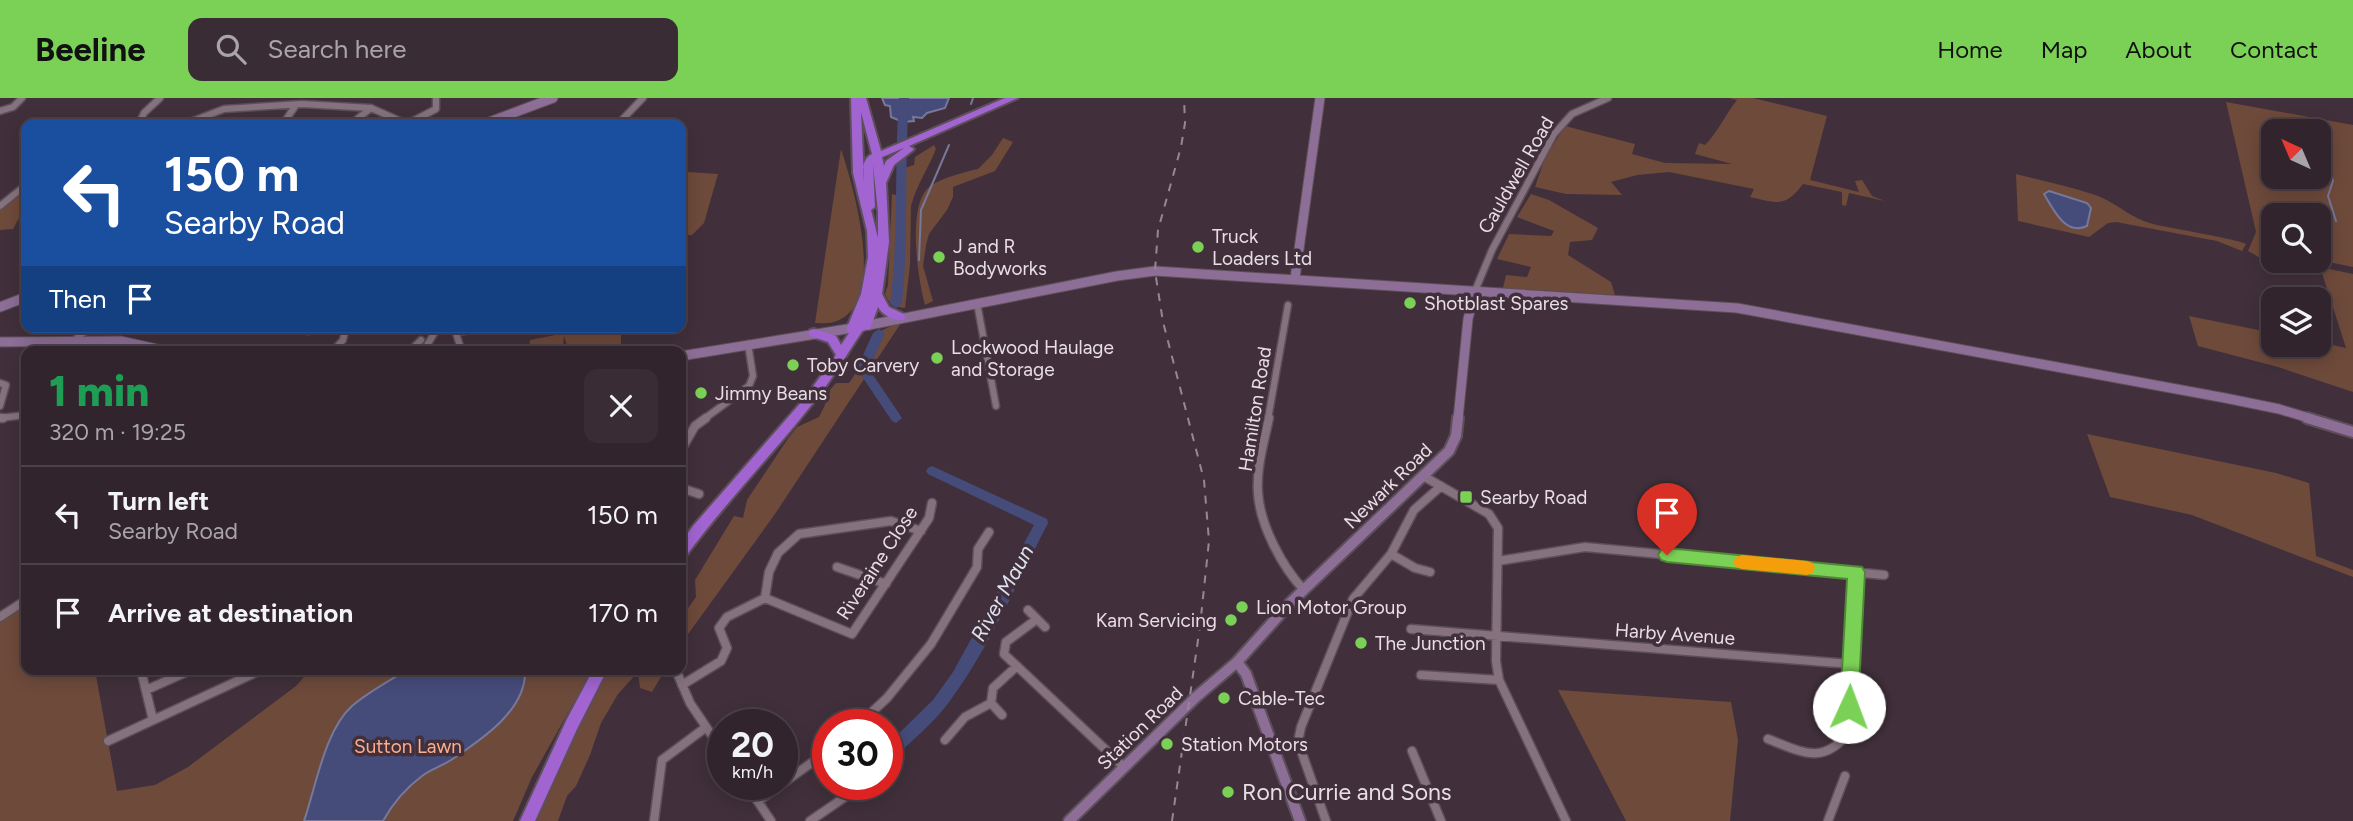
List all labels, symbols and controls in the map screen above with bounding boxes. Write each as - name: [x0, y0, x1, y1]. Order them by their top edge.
- search box: [188, 18, 678, 81]
- text: Beeline: [35, 30, 146, 69]
- icon: search: [212, 30, 250, 68]
- text: Search here: [268, 33, 406, 65]
- text: Home: [1937, 35, 2003, 64]
- text: Map: [2041, 35, 2087, 64]
- text: About: [2125, 35, 2192, 64]
- text: Contact: [2230, 35, 2318, 64]
- street label: Cauldwell Road: [1473, 112, 1559, 238]
- north arrow: [2261, 119, 2331, 189]
- map controls: [2261, 119, 2331, 357]
- text: 150 m: [164, 144, 299, 203]
- icon: left: [49, 147, 140, 238]
- button: search: [2261, 203, 2331, 273]
- text: Searby Road: [164, 204, 345, 242]
- place label: Truck Loaders Ltd: [1212, 225, 1312, 270]
- place label: J and R Bodyworks: [953, 235, 1047, 280]
- marker: Truck Loaders Ltd: [1190, 239, 1206, 255]
- marker: J and R Bodyworks: [931, 249, 947, 265]
- icon: arrive: [121, 280, 159, 318]
- text: Then: [49, 283, 107, 315]
- button: layers: [2261, 287, 2331, 357]
- place label: Shotblast Spares: [1424, 292, 1569, 315]
- marker: Shotblast Spares: [1402, 295, 1418, 311]
- place label: Lockwood Haulage and Storage: [951, 336, 1114, 381]
- street label: Hamilton Road: [1234, 345, 1276, 473]
- marker: Lockwood Haulage and Storage: [929, 350, 945, 366]
- place label: Toby Carvery: [807, 354, 919, 377]
- marker: Toby Carvery: [785, 357, 801, 373]
- text: 1 min: [49, 366, 149, 417]
- button: close: [584, 369, 658, 443]
- place label: Jimmy Beans: [715, 382, 827, 405]
- marker: Jimmy Beans: [693, 385, 709, 401]
- text: 320 m · 19:25: [49, 418, 186, 446]
- street label: Newark Road: [1339, 438, 1437, 534]
- pin: [1637, 483, 1697, 555]
- text: Turn left: [108, 485, 209, 517]
- place label: Searby Road: [1480, 486, 1587, 509]
- marker: Searby Road: [1458, 489, 1474, 505]
- icon: arrive: [1648, 494, 1686, 532]
- icon: left: [49, 496, 87, 534]
- text: 150 m: [587, 499, 658, 531]
- street label: Riveraine Close: [832, 502, 922, 624]
- text: Searby Road: [108, 517, 238, 545]
- water label: River Maun: [965, 540, 1039, 645]
- icon: arrive: [49, 594, 87, 632]
- place label: Lion Motor Group: [1256, 596, 1407, 619]
- text: Arrive at destination: [108, 597, 353, 629]
- text: 170 m: [588, 597, 658, 629]
- marker: Lion Motor Group: [1234, 599, 1250, 615]
- place label: Kam Servicing: [1096, 609, 1217, 632]
- marker: Kam Servicing: [1223, 612, 1239, 628]
- street label: Harby Avenue: [1614, 618, 1736, 650]
- place label: The Junction: [1375, 632, 1486, 655]
- marker: The Junction: [1353, 635, 1369, 651]
- position arrow: [1812, 670, 1886, 744]
- street label: Station Road: [1092, 681, 1188, 775]
- place label: Cable-Tec: [1238, 687, 1325, 710]
- marker: Cable-Tec: [1216, 690, 1232, 706]
- speed limit sign: 30: [812, 709, 903, 800]
- text: 20: [731, 724, 774, 766]
- place label: Station Motors: [1181, 733, 1308, 756]
- park label: Sutton Lawn: [354, 735, 462, 758]
- marker: Station Motors: [1159, 736, 1175, 752]
- text: km/h: [732, 761, 773, 783]
- place label: Ron Currie and Sons: [1242, 778, 1452, 806]
- marker: Ron Currie and Sons: [1220, 784, 1236, 800]

